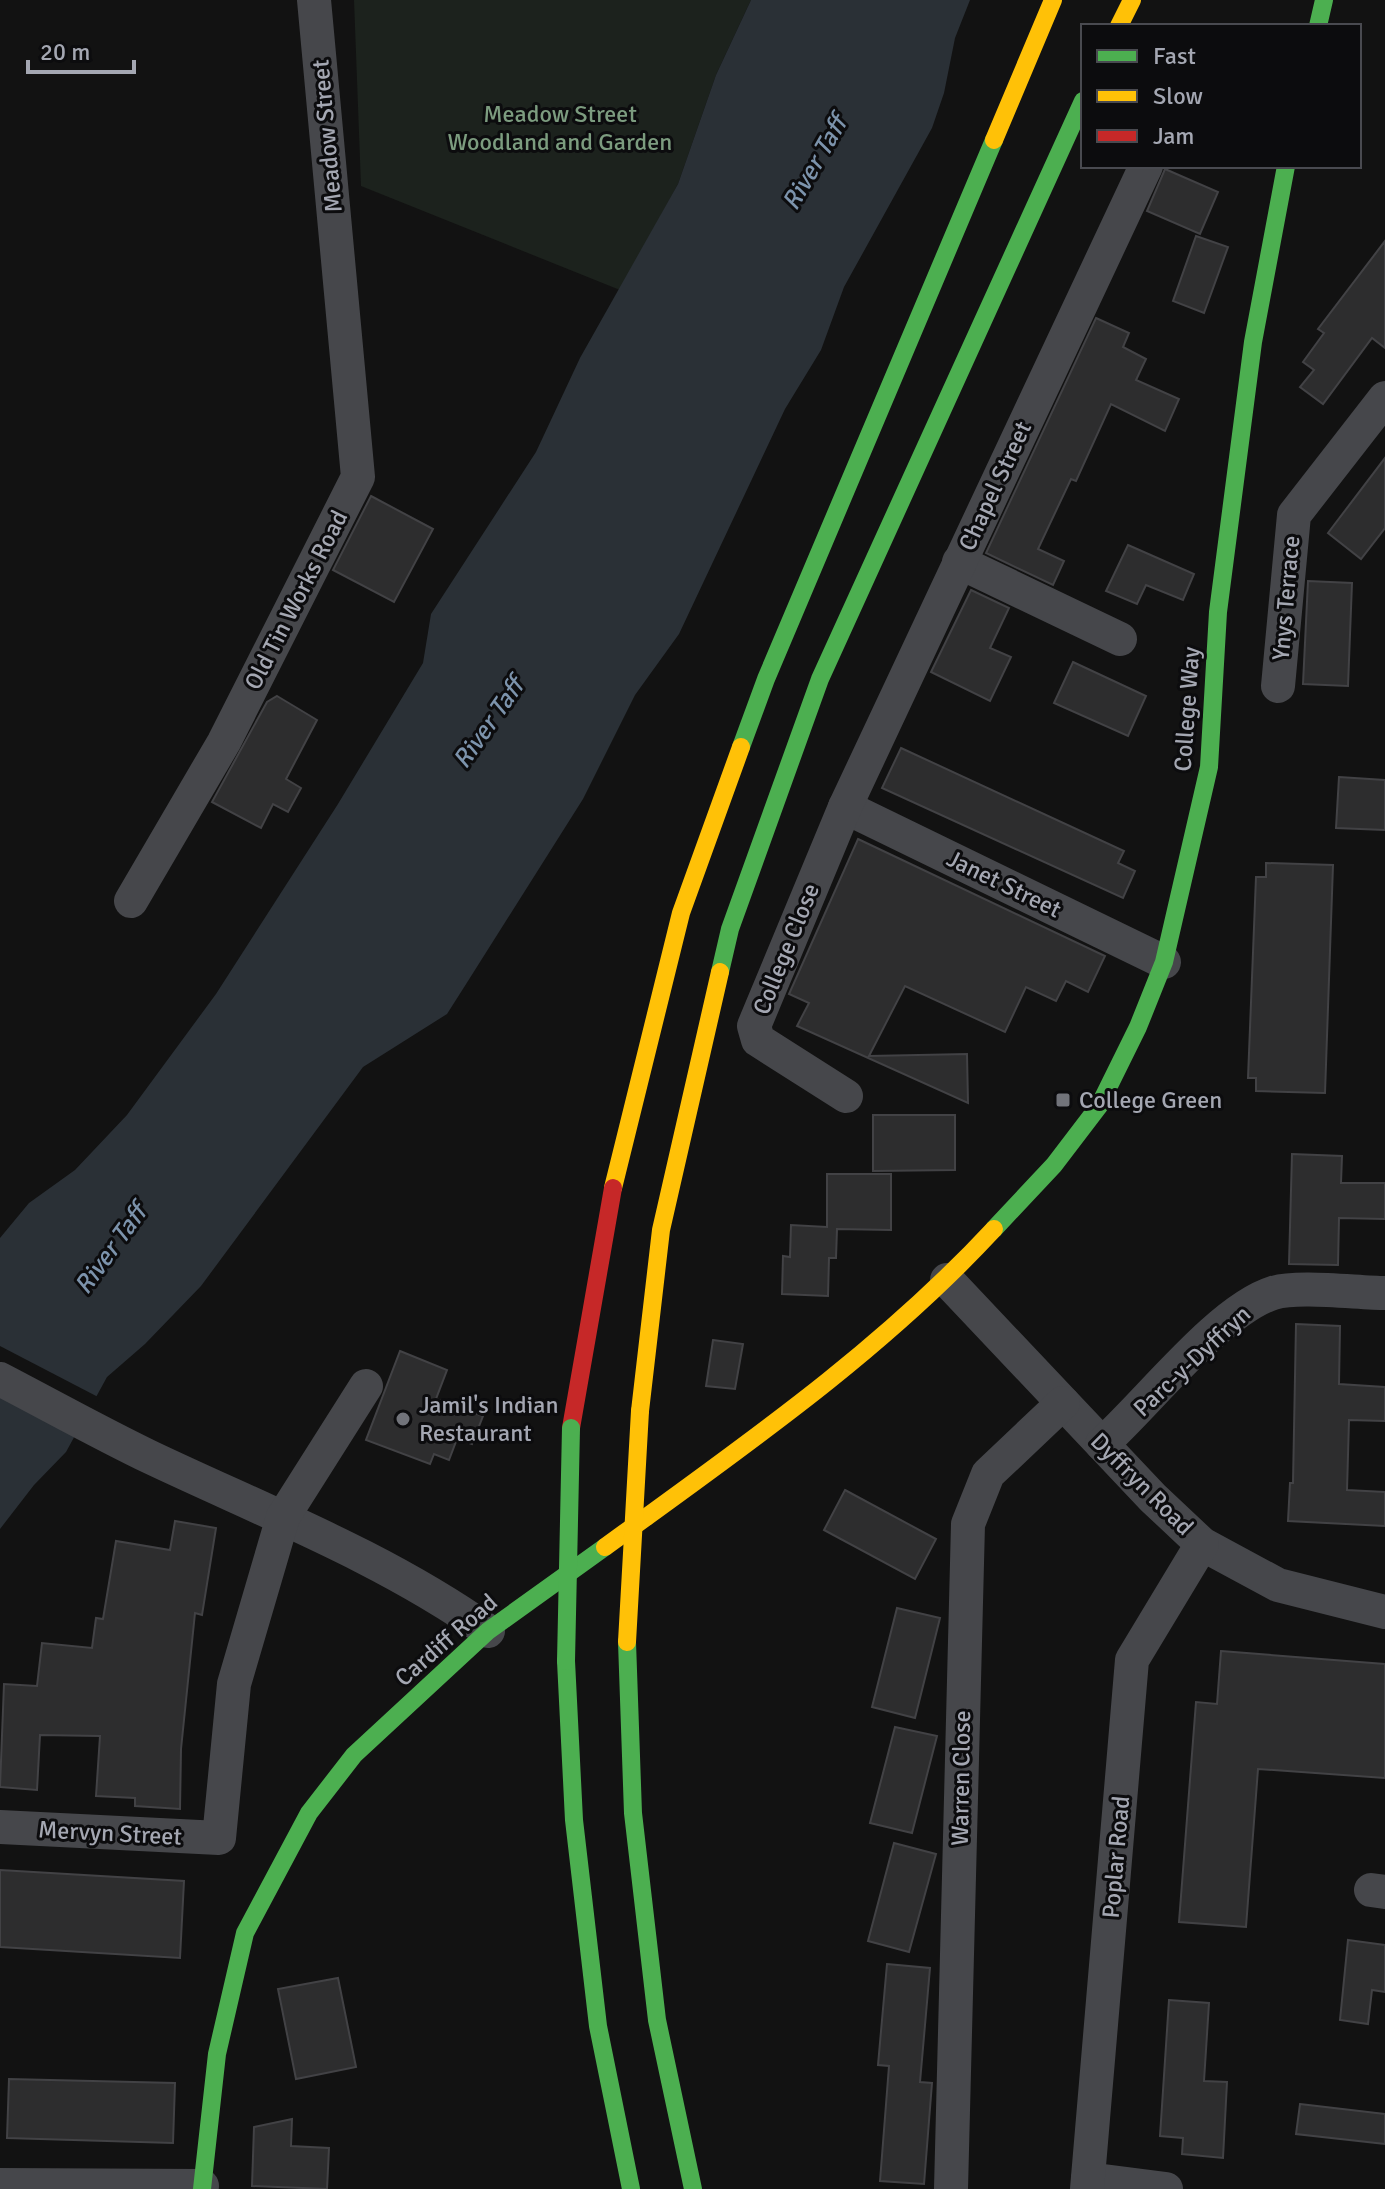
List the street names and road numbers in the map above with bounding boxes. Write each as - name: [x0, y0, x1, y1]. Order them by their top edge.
- street label: Meadow Street: [305, 58, 349, 214]
- street label: Chapel Street: [952, 417, 1038, 555]
- street label: Old Tin Works Road: [238, 505, 354, 695]
- street label: Ynys Terrace: [1266, 534, 1306, 662]
- street label: College Way: [1168, 646, 1206, 772]
- street label: Janet Street: [942, 843, 1066, 925]
- street label: College Close: [746, 879, 826, 1019]
- street label: Parc-y-Dyffryn: [1127, 1299, 1257, 1423]
- street label: Dyffryn Road: [1084, 1426, 1200, 1542]
- street label: Cardiff Road: [389, 1587, 503, 1693]
- street label: Warren Close: [945, 1710, 977, 1846]
- street label: Poplar Road: [1096, 1794, 1136, 1920]
- street label: Mervyn Street: [37, 1814, 183, 1852]

